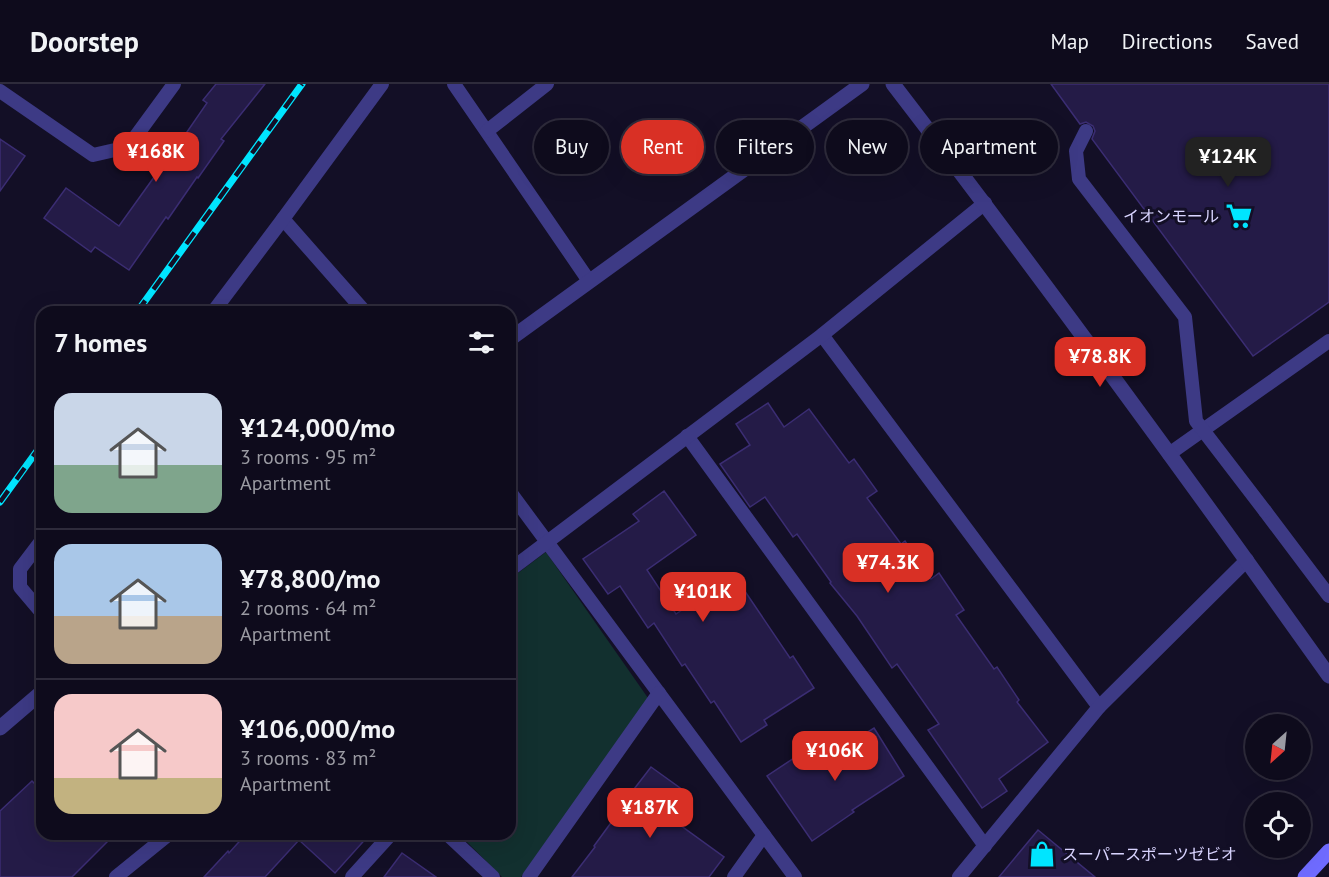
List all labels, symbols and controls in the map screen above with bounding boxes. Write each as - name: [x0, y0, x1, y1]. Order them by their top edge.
- text: Doorstep: [30, 23, 139, 60]
- text: Map: [1050, 28, 1089, 55]
- text: Directions: [1122, 28, 1213, 55]
- text: Saved: [1246, 28, 1299, 55]
- chip: Buy: [534, 120, 609, 174]
- chip: Rent: [621, 120, 704, 174]
- chip: Filters: [716, 120, 814, 174]
- chip: New: [826, 120, 908, 174]
- chip: Apartment: [920, 120, 1058, 174]
- pin: ¥168K: [114, 132, 198, 183]
- pin: ¥124K: [1186, 137, 1270, 188]
- text: ¥168K: [127, 138, 185, 164]
- text: ¥124K: [1199, 143, 1257, 169]
- supermarket icon: イオンモール: [1224, 201, 1254, 231]
- place label: イオンモール: [1123, 206, 1219, 226]
- text: 7 homes: [54, 326, 147, 359]
- icon: filters: [465, 326, 498, 359]
- pin: ¥78.8K: [1051, 337, 1149, 388]
- text: ¥78.8K: [1069, 343, 1131, 369]
- text: ¥124,000/mo: [240, 411, 395, 444]
- icon: home: [102, 417, 174, 489]
- text: 3 rooms · 95 m²: [240, 444, 376, 470]
- text: Apartment: [240, 470, 331, 496]
- pin: ¥74.3K: [839, 543, 937, 594]
- text: ¥74.3K: [857, 549, 919, 575]
- text: ¥78,800/mo: [240, 562, 381, 595]
- icon: home: [102, 568, 174, 640]
- pin: ¥101K: [661, 572, 745, 623]
- text: ¥101K: [674, 578, 732, 604]
- text: 2 rooms · 64 m²: [240, 595, 376, 621]
- text: Apartment: [240, 621, 331, 647]
- text: ¥106,000/mo: [240, 712, 395, 745]
- north arrow: [1245, 714, 1311, 780]
- map controls: [1245, 714, 1311, 858]
- icon: home: [102, 718, 174, 790]
- pin: ¥106K: [793, 731, 877, 782]
- text: ¥106K: [806, 737, 864, 763]
- text: 3 rooms · 83 m²: [240, 745, 376, 771]
- text: Apartment: [240, 771, 331, 797]
- pin: ¥187K: [608, 788, 692, 839]
- button: locate: [1245, 792, 1311, 858]
- text: ¥187K: [621, 794, 679, 820]
- shop icon: スーパースポーツゼビオ: [1027, 839, 1057, 869]
- place label: スーパースポーツゼビオ: [1062, 844, 1237, 864]

